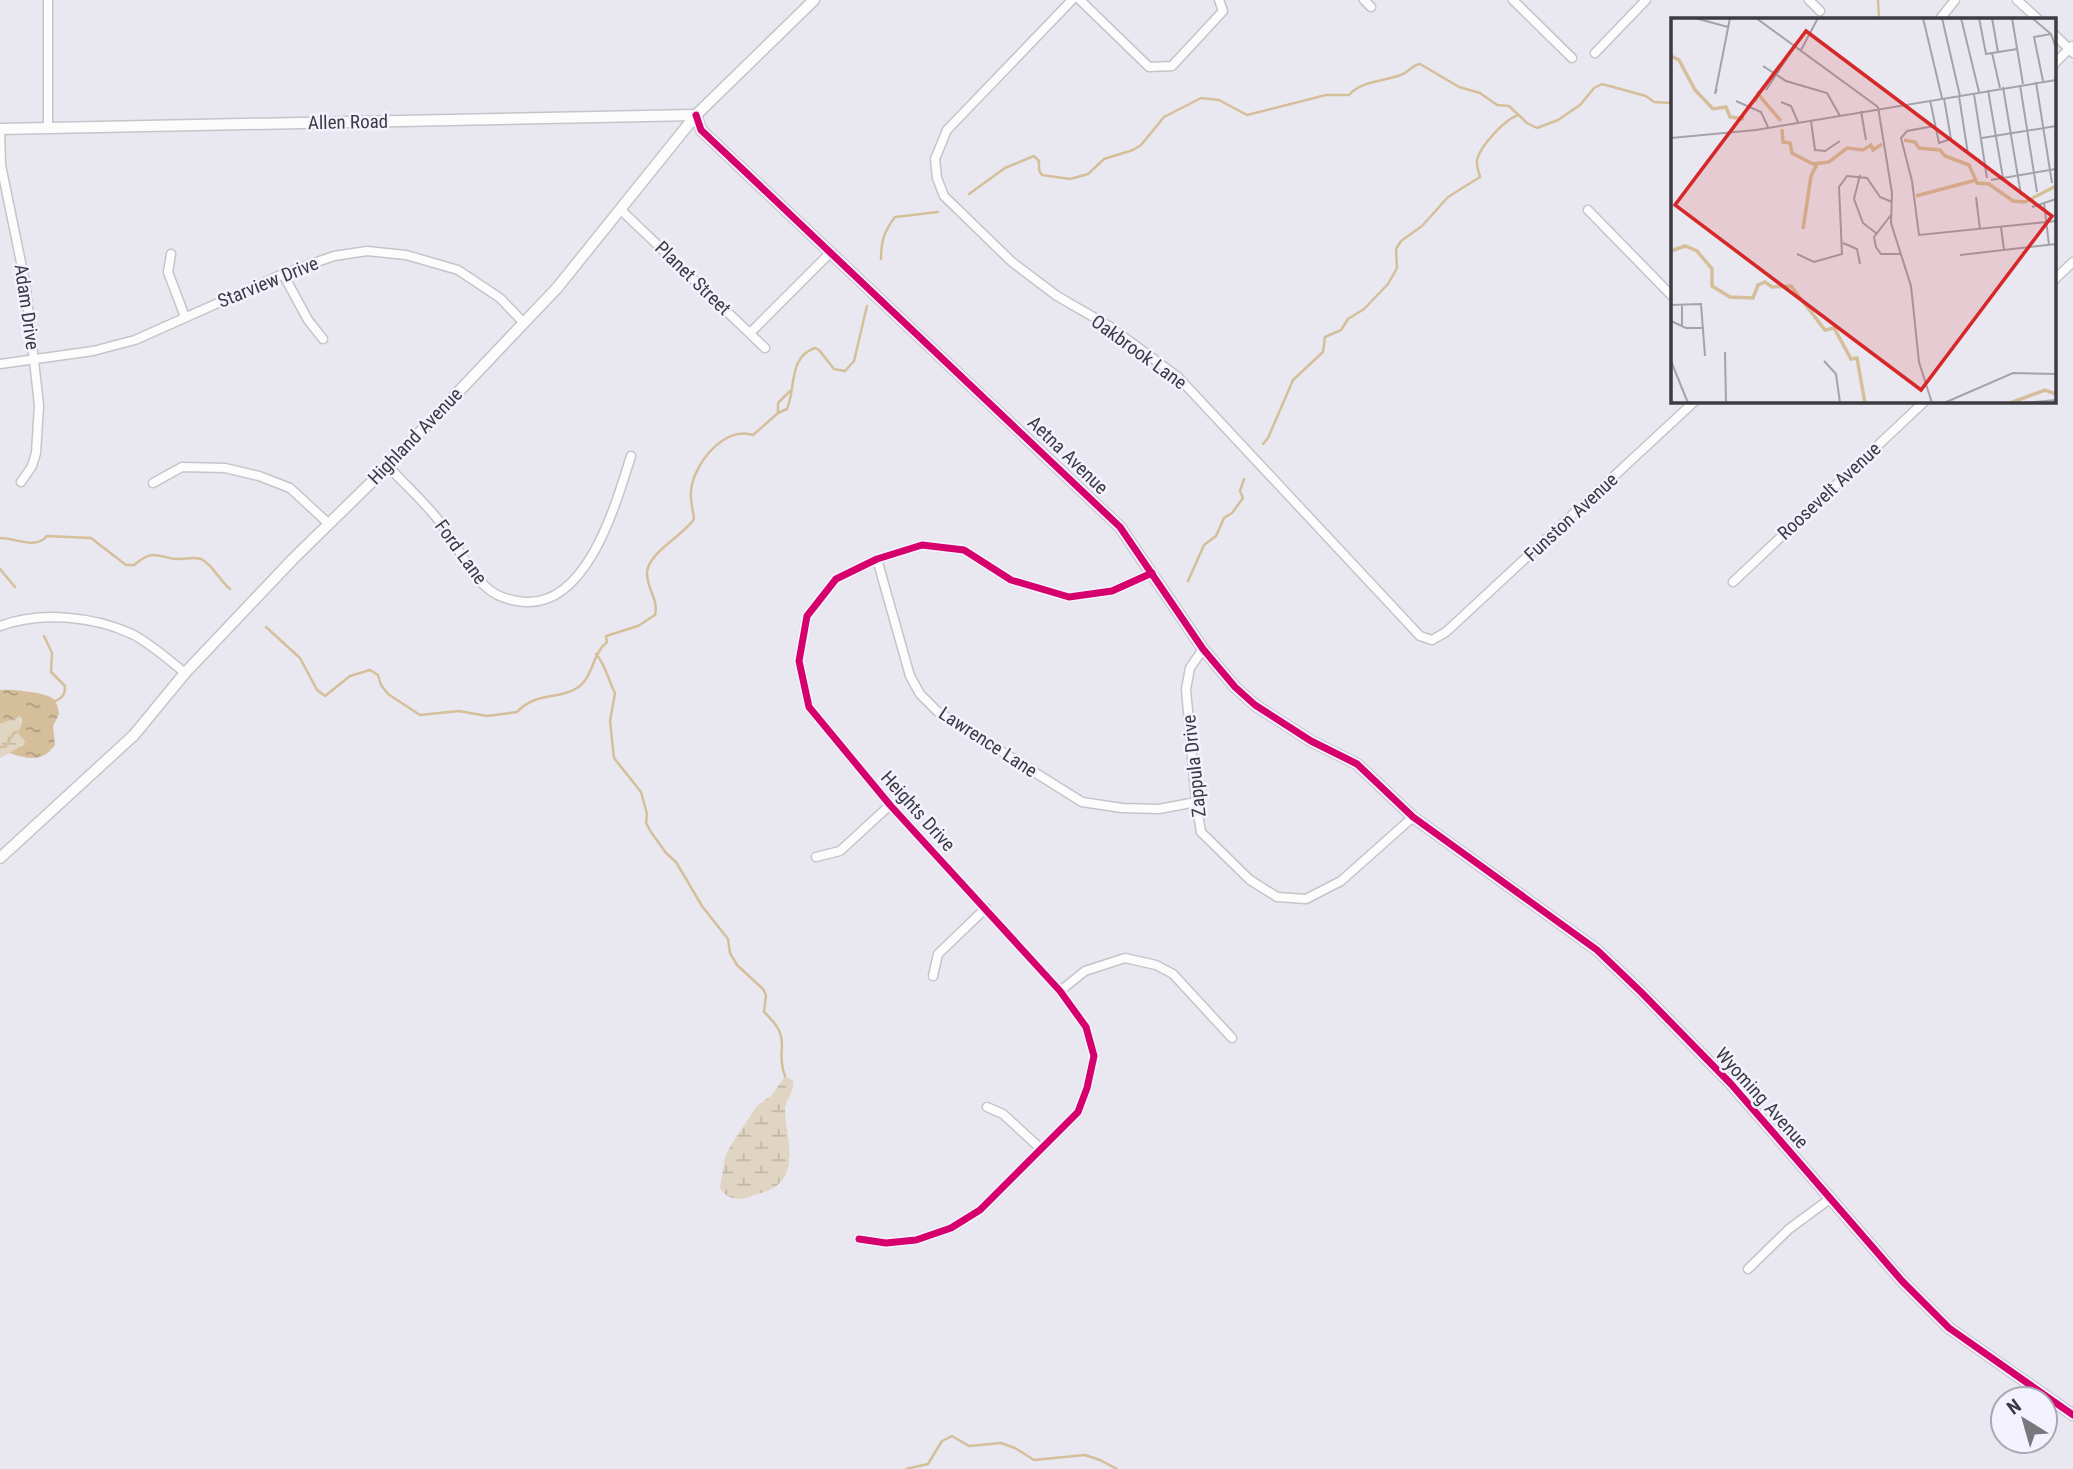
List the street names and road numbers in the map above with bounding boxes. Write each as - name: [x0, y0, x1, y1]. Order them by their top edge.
- street label: Allen Road: [308, 110, 388, 134]
- street label: Planet Street: [650, 236, 736, 320]
- street label: Starview Drive: [214, 251, 322, 313]
- street label: Adam Drive: [10, 263, 44, 351]
- street label: Oakbrook Lane: [1087, 310, 1191, 394]
- street label: Highland Avenue: [363, 383, 467, 489]
- street label: Aetna Avenue: [1023, 411, 1113, 499]
- street label: Roosevelt Avenue: [1773, 437, 1885, 545]
- street label: Funston Avenue: [1520, 468, 1623, 566]
- street label: Ford Lane: [430, 515, 492, 589]
- street label: Lawrence Lane: [935, 702, 1042, 782]
- street label: Zappula Drive: [1177, 714, 1211, 818]
- street label: Heights Drive: [876, 766, 960, 856]
- street label: Wyoming Avenue: [1711, 1043, 1813, 1153]

